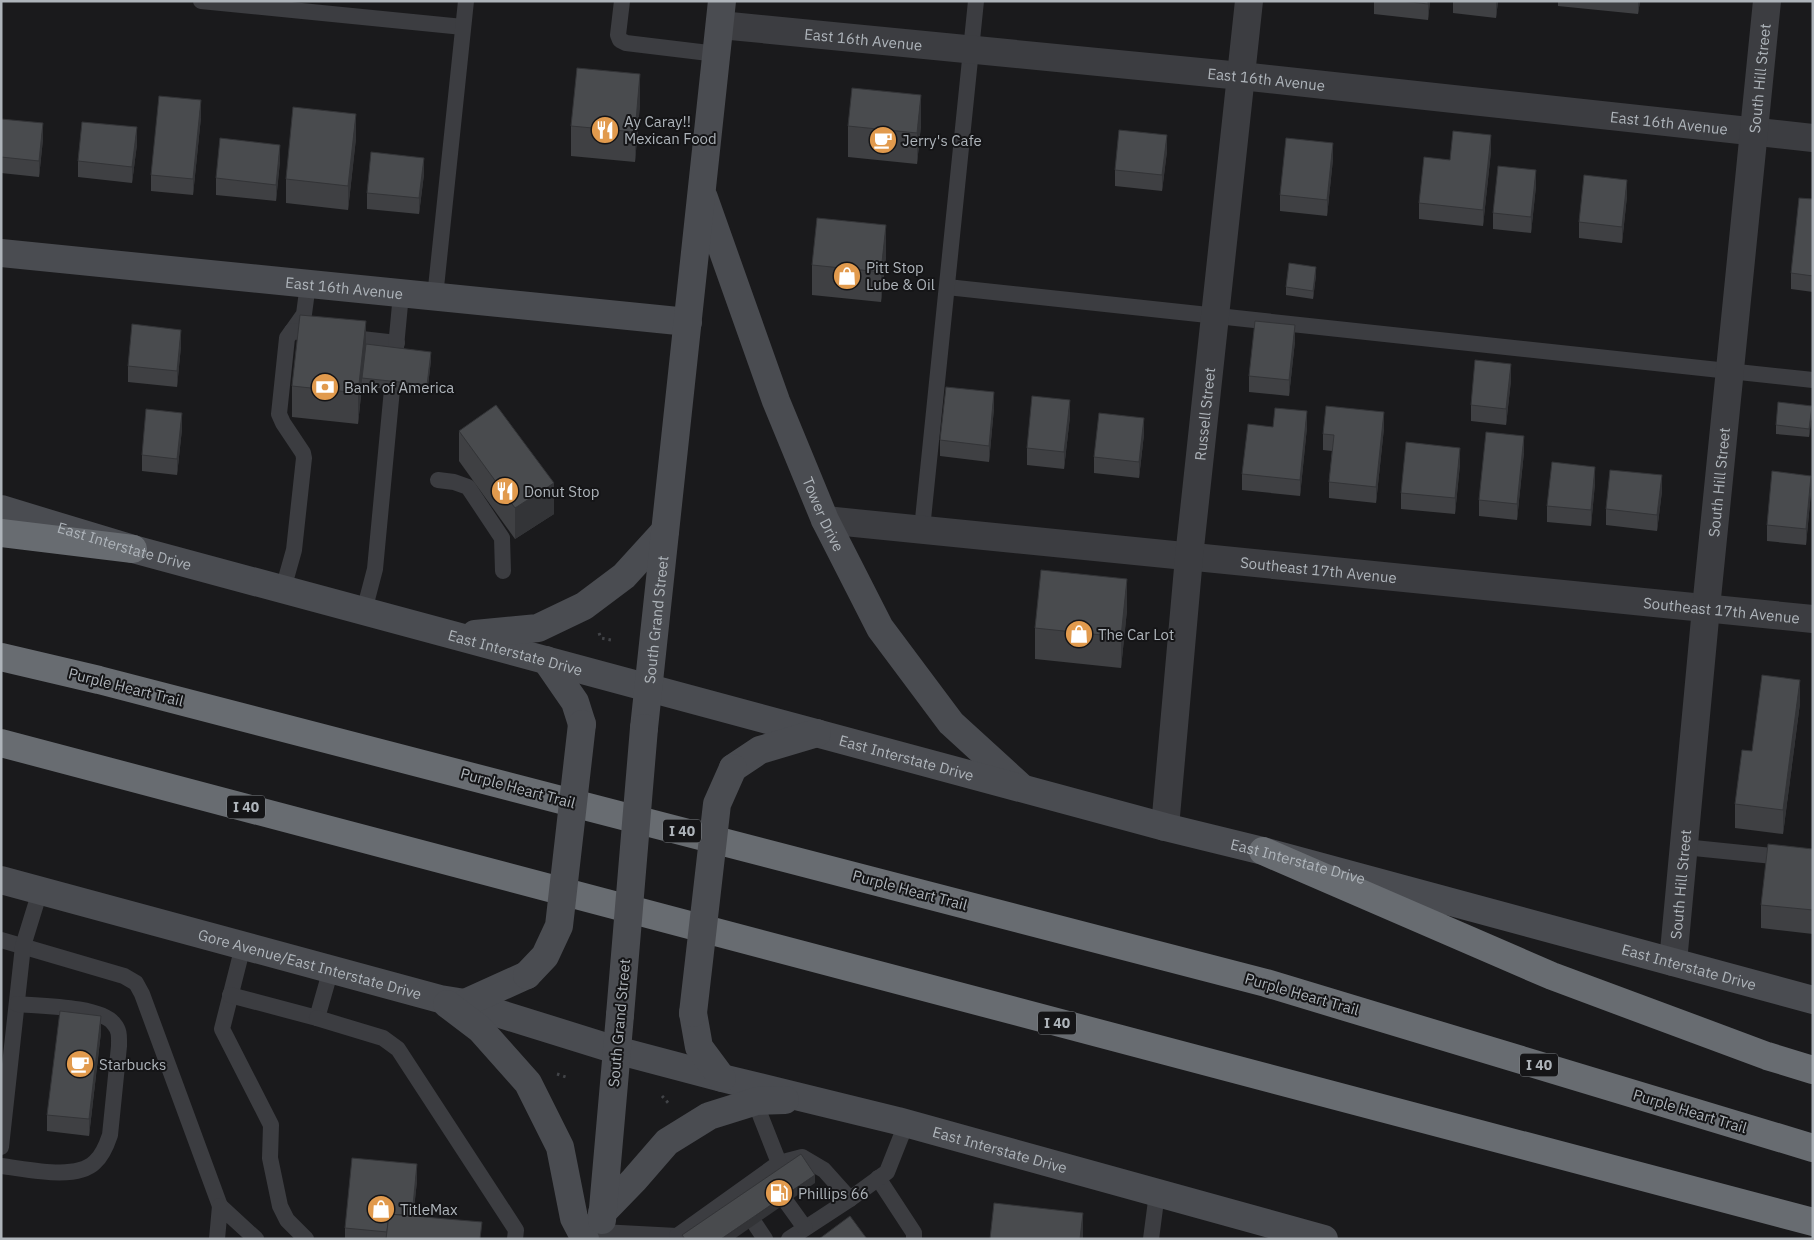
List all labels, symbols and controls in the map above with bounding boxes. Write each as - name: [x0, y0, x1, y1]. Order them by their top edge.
- street label: South Hill Street: [1744, 22, 1774, 134]
- street label: East 16th Avenue: [804, 24, 923, 54]
- street label: East 16th Avenue: [1207, 63, 1326, 95]
- street label: East 16th Avenue: [1609, 107, 1729, 138]
- place label: Ay Caray!! Mexican Food: [624, 112, 717, 148]
- restaurant icon: Ay Caray!! Mexican Food: [590, 115, 620, 145]
- cafe icon: Jerry's Cafe: [868, 125, 898, 155]
- place label: Jerry's Cafe: [902, 131, 982, 150]
- place label: Pitt Stop Lube & Oil: [866, 258, 935, 294]
- shop icon: Pitt Stop Lube & Oil: [832, 261, 862, 291]
- street label: East 16th Avenue: [284, 272, 404, 303]
- street label: Russell Street: [1190, 366, 1219, 462]
- bank icon: Bank of America: [310, 372, 340, 402]
- place label: Bank of America: [344, 378, 454, 397]
- street label: South Hill Street: [1704, 426, 1734, 538]
- street label: Tower Drive: [799, 474, 849, 554]
- restaurant icon: Donut Stop: [490, 476, 520, 506]
- place label: Donut Stop: [524, 482, 599, 501]
- street label: East Interstate Drive: [55, 517, 194, 574]
- street label: Southeast 17th Avenue: [1239, 552, 1398, 587]
- street label: South Grand Street: [639, 555, 672, 685]
- street label: Southeast 17th Avenue: [1642, 593, 1801, 627]
- shop icon: The Car Lot: [1064, 619, 1094, 649]
- street label: East Interstate Drive: [446, 625, 585, 679]
- place label: The Car Lot: [1098, 625, 1174, 644]
- street label: Purple Heart Trail: [66, 663, 186, 711]
- street label: East Interstate Drive: [837, 730, 976, 785]
- street label: Purple Heart Trail: [459, 764, 577, 812]
- road number: I 40: [227, 796, 265, 819]
- road number: I 40: [663, 819, 701, 842]
- street label: South Hill Street: [1666, 829, 1695, 940]
- street label: East Interstate Drive: [1229, 834, 1368, 888]
- street label: Purple Heart Trail: [851, 866, 969, 914]
- street label: Gore Avenue/East Interstate Drive: [196, 924, 424, 1003]
- street label: East Interstate Drive: [1620, 939, 1758, 994]
- street label: South Grand Street: [604, 958, 634, 1088]
- street label: Purple Heart Trail: [1243, 969, 1361, 1019]
- road number: I 40: [1038, 1011, 1076, 1034]
- cafe icon: Starbucks: [65, 1049, 95, 1079]
- road number: I 40: [1520, 1054, 1558, 1076]
- place label: Starbucks: [99, 1055, 166, 1074]
- street label: Purple Heart Trail: [1631, 1085, 1749, 1137]
- street label: East Interstate Drive: [931, 1122, 1069, 1177]
- fuel station icon: Phillips 66: [764, 1178, 794, 1208]
- place label: Phillips 66: [798, 1184, 869, 1203]
- shop icon: TitleMax: [366, 1194, 396, 1224]
- place label: TitleMax: [400, 1200, 458, 1219]

